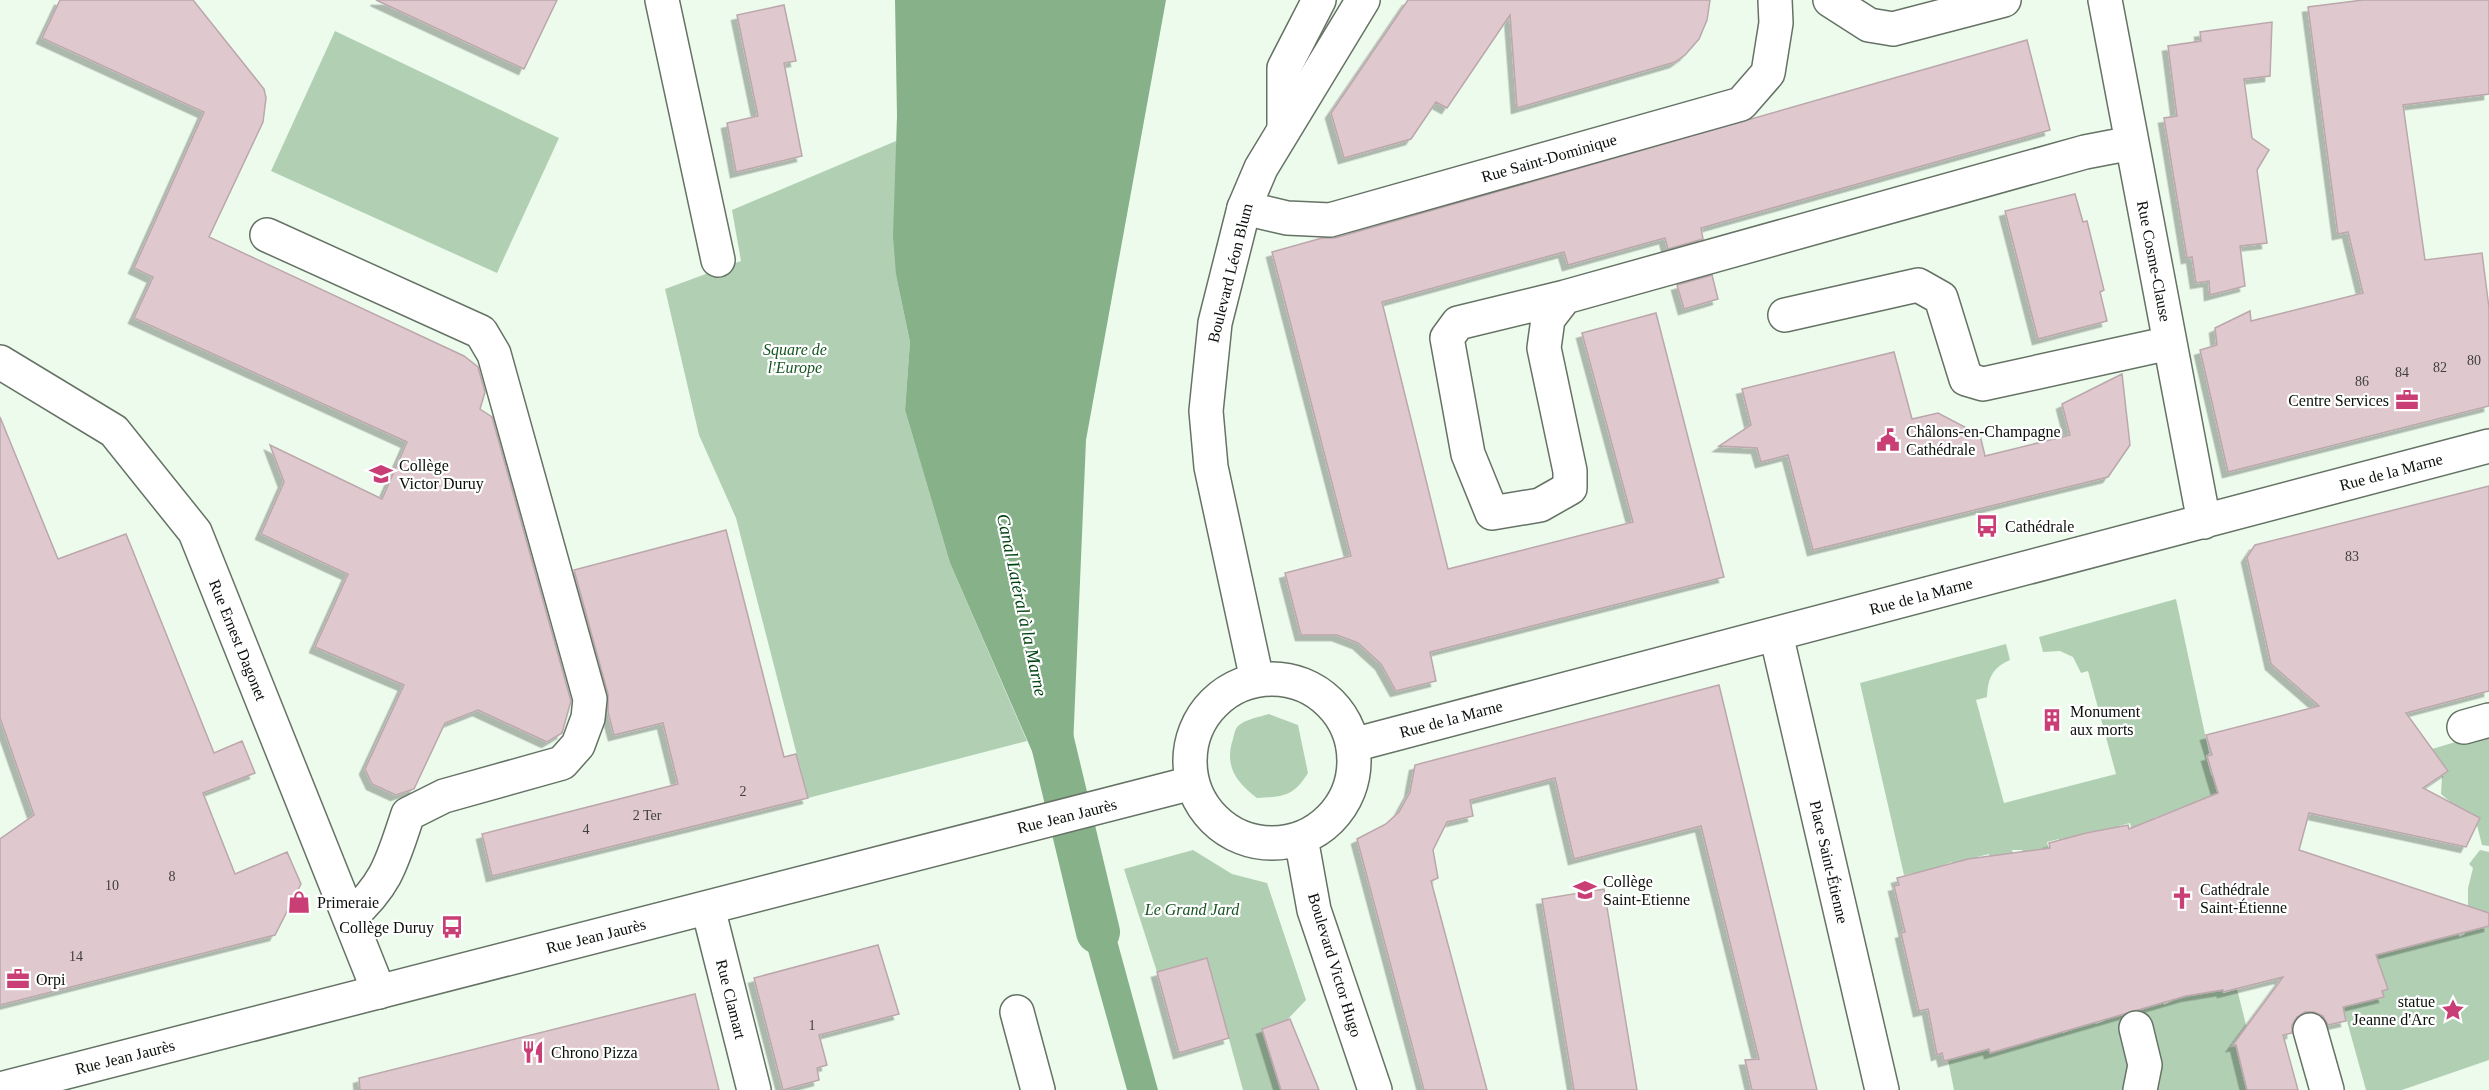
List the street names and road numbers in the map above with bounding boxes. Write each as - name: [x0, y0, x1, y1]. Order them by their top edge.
- street label: Rue Saint-Dominique: [1479, 131, 1619, 186]
- street label: Rue Cosme-Clause: [2134, 199, 2174, 323]
- street label: Boulevard Léon Blum: [1204, 201, 1256, 344]
- street label: Rue de la Marne: [2338, 450, 2444, 494]
- street label: Rue de la Marne: [1868, 574, 1974, 618]
- street label: Rue Ernest Dagonet: [205, 577, 270, 704]
- street label: Rue de la Marne: [1398, 697, 1504, 741]
- street label: Rue Jean Jaurès: [1015, 795, 1119, 837]
- street label: Place Saint-Étienne: [1807, 799, 1852, 925]
- street label: Boulevard Victor Hugo: [1304, 891, 1365, 1039]
- street label: Rue Jean Jaurès: [544, 915, 648, 957]
- street label: Rue Clamart: [713, 957, 749, 1041]
- street label: Rue Jean Jaurès: [73, 1036, 177, 1078]

